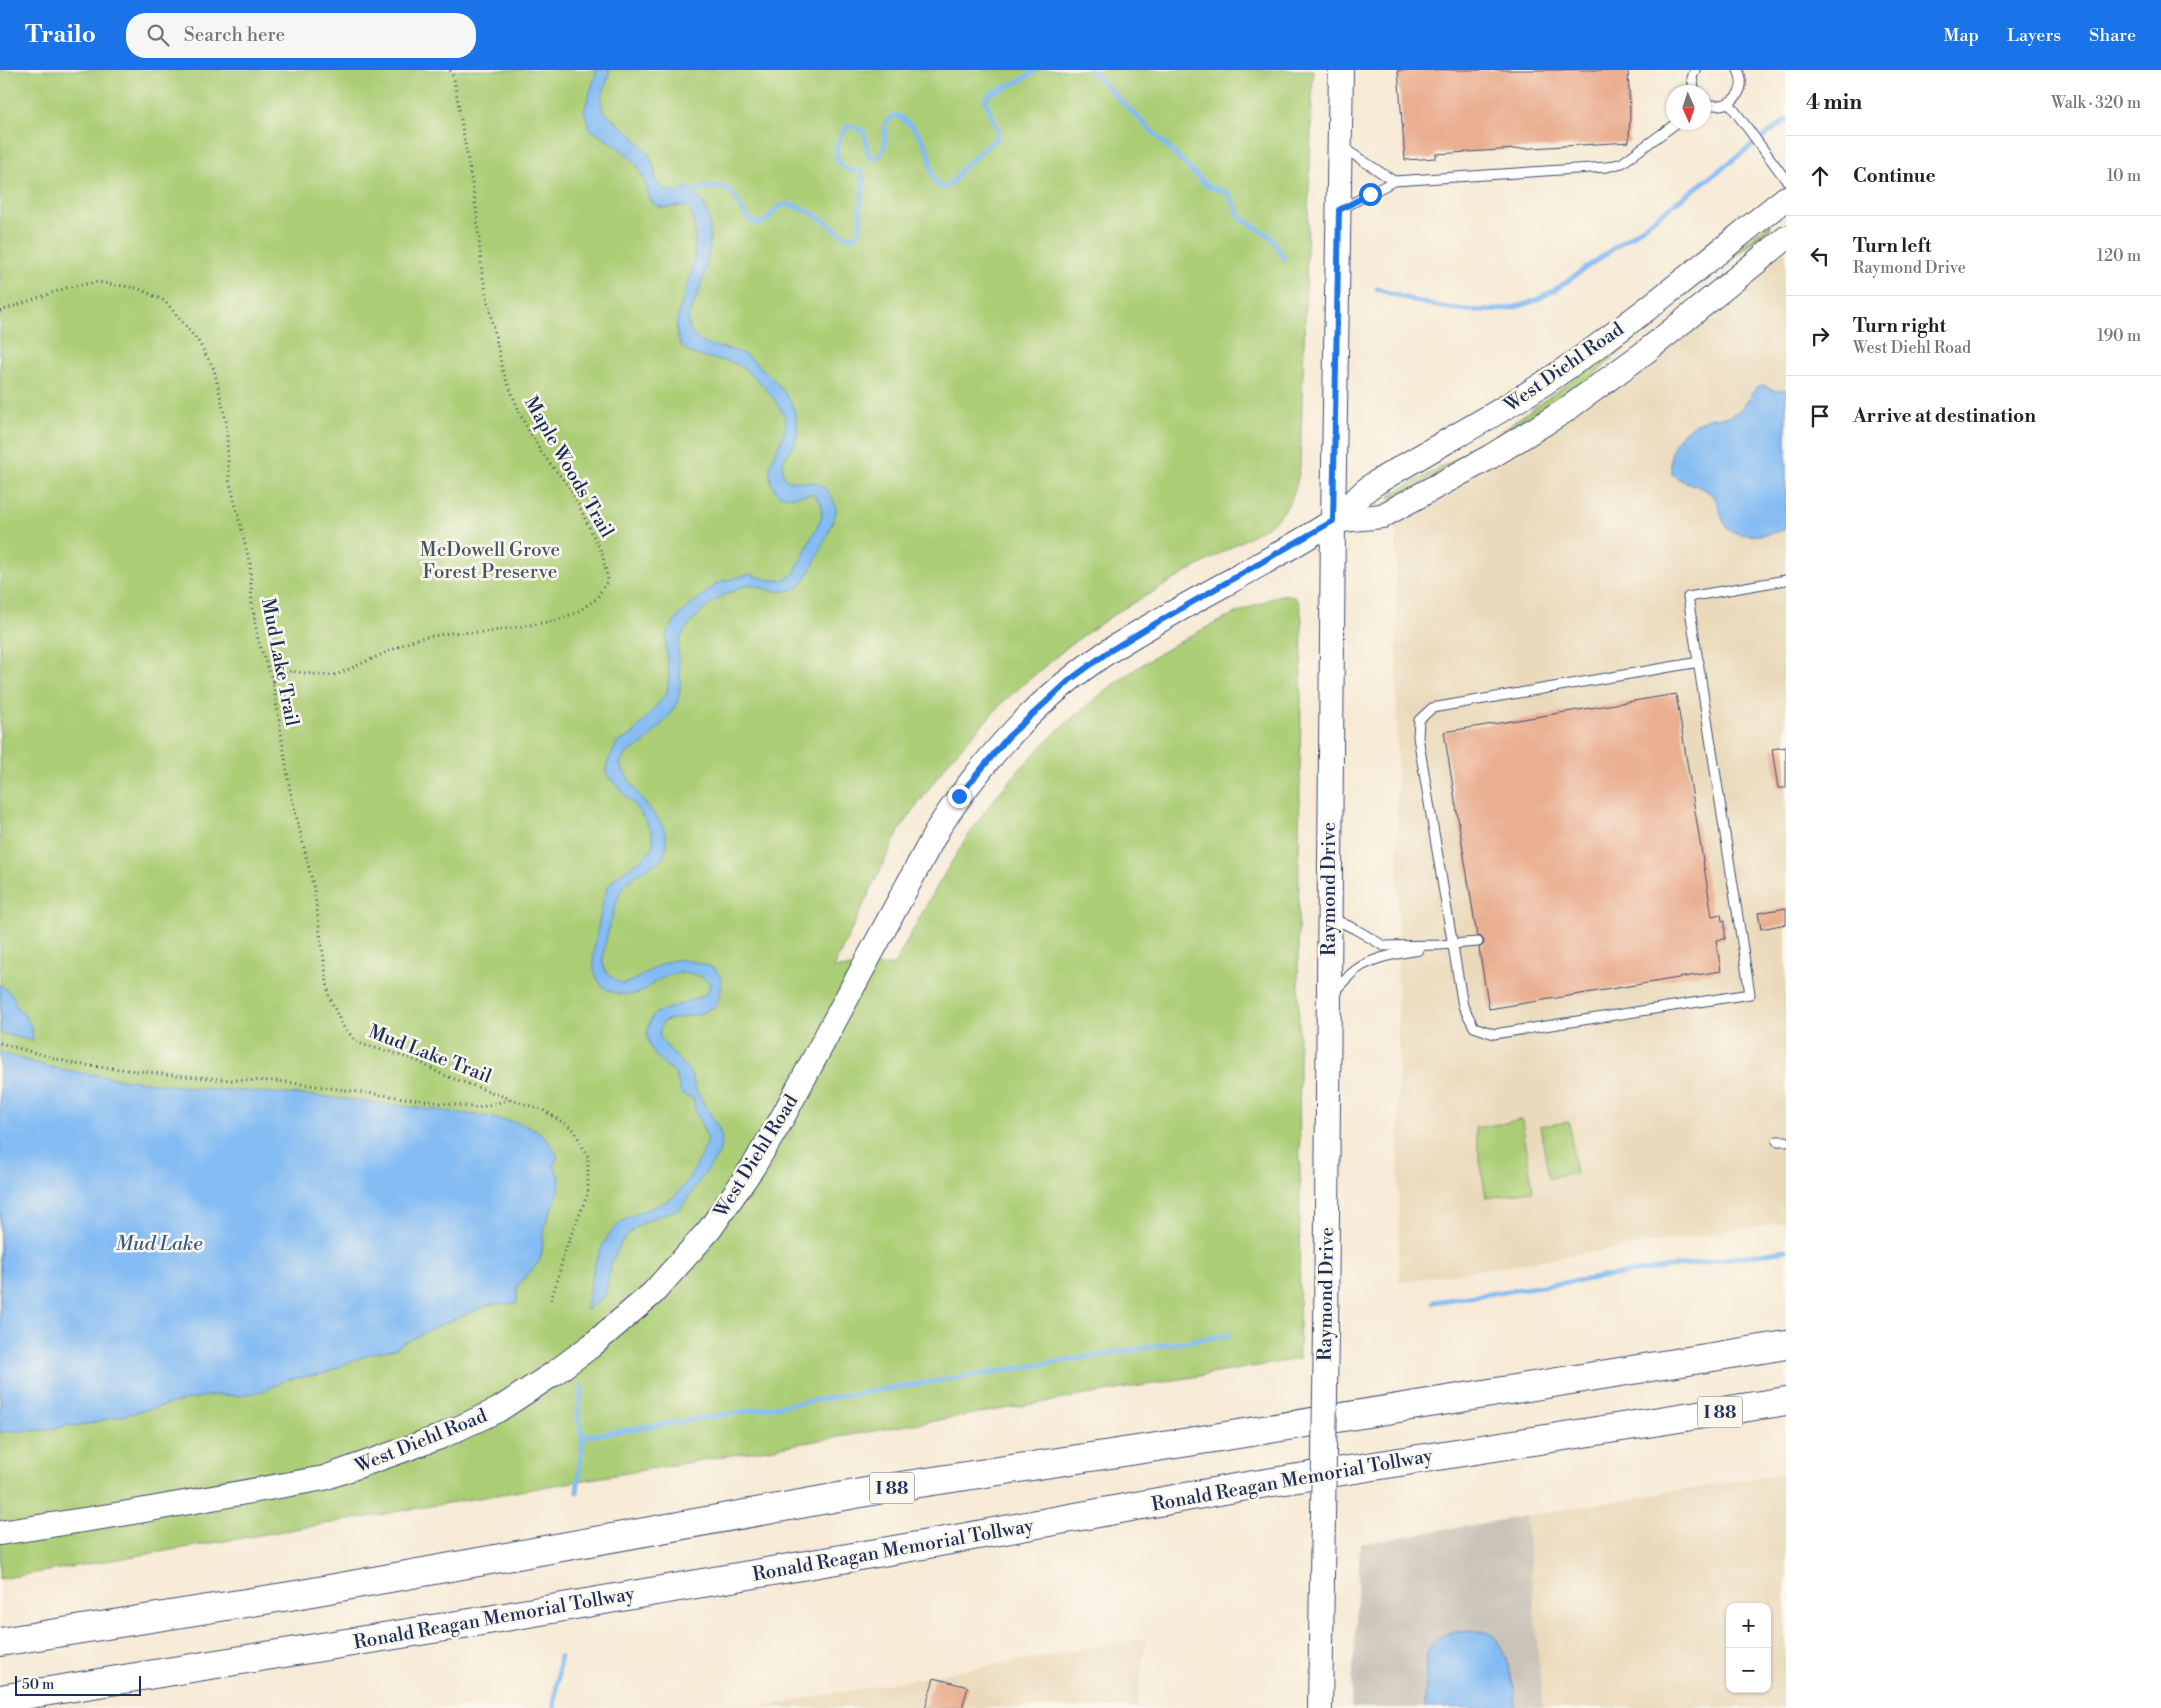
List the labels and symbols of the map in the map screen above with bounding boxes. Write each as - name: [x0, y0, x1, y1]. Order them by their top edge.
- north arrow: [1666, 85, 1711, 130]
- route start: [1359, 183, 1382, 206]
- street label: West Diehl Road: [1499, 317, 1629, 418]
- street label: Maple Woods Trail: [519, 392, 619, 542]
- park label: McDowell Grove Forest Preserve: [420, 538, 560, 584]
- street label: Mud Lake Trail: [256, 596, 304, 728]
- route end: [948, 785, 971, 808]
- street label: Raymond Drive: [1317, 822, 1341, 956]
- street label: Mud Lake Trail: [365, 1020, 495, 1089]
- street label: West Diehl Road: [708, 1090, 803, 1223]
- street label: Raymond Drive: [1313, 1227, 1339, 1361]
- water label: Mud Lake: [115, 1232, 203, 1257]
- road number: I 88: [1698, 1396, 1742, 1428]
- street label: West Diehl Road: [351, 1404, 491, 1479]
- street label: Ronald Reagan Memorial Tollway: [1150, 1443, 1435, 1517]
- road number: I 88: [870, 1472, 914, 1504]
- street label: Ronald Reagan Memorial Tollway: [751, 1513, 1036, 1587]
- street label: Ronald Reagan Memorial Tollway: [352, 1581, 637, 1655]
- scale bar: [15, 1673, 141, 1696]

